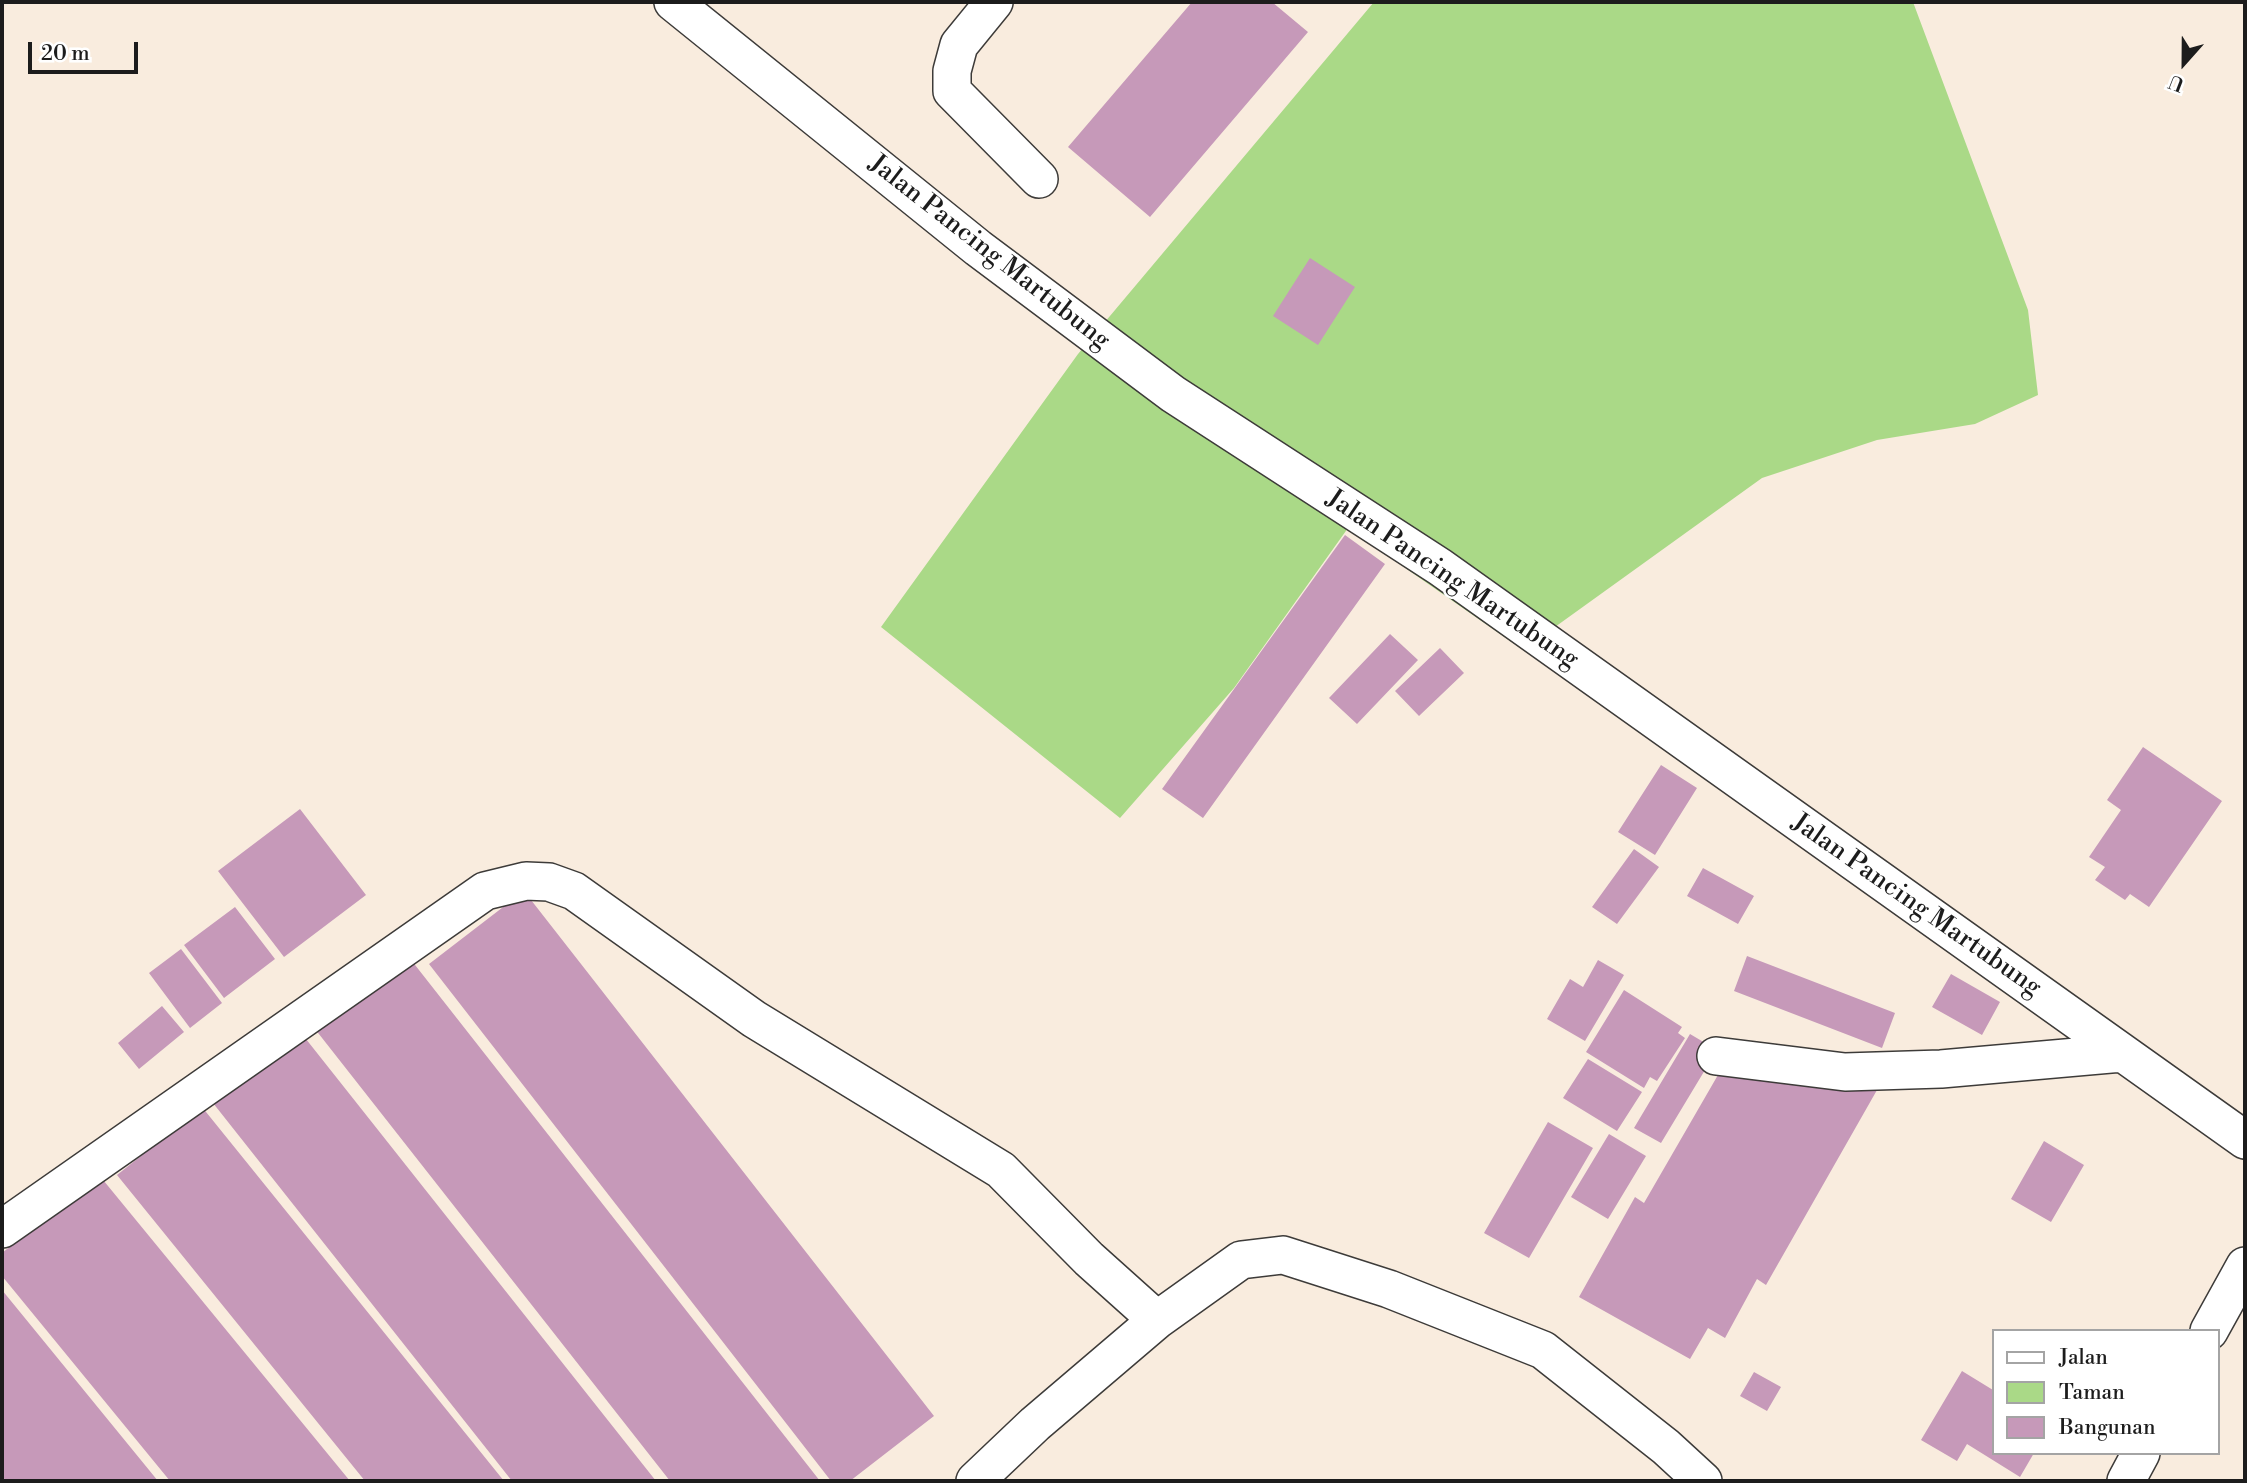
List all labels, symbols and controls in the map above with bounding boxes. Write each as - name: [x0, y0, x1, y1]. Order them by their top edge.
- scale bar: [32, 28, 142, 72]
- north arrow: [2149, 28, 2219, 98]
- text: 20 m: [41, 41, 90, 67]
- text: U: [2165, 69, 2188, 96]
- street label: Jalan Pancing Martubung: [862, 149, 1116, 357]
- street label: Jalan Pancing Martubung: [1320, 484, 1584, 676]
- street label: Jalan Pancing Martubung: [1785, 808, 2047, 1004]
- legend: [1992, 1329, 2219, 1455]
- text: Jalan: [2059, 1345, 2108, 1371]
- text: Taman: [2059, 1380, 2125, 1406]
- text: Bangunan: [2059, 1415, 2155, 1441]

